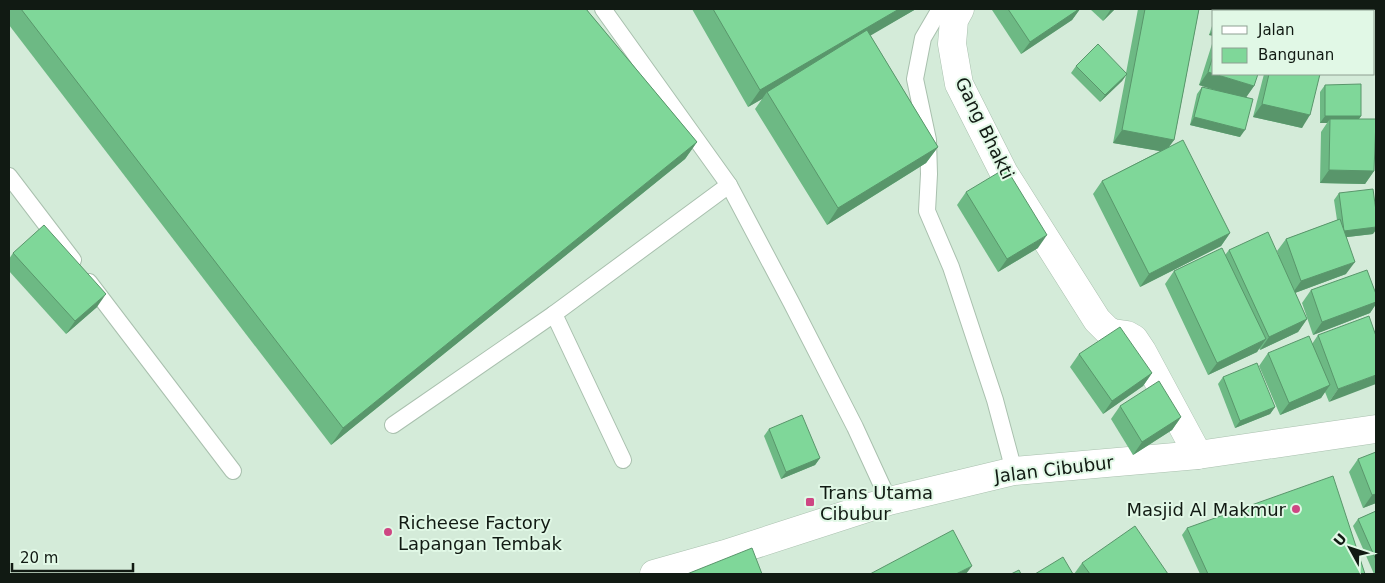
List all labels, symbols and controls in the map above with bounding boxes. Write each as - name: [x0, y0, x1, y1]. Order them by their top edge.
- legend: [1212, 10, 1375, 75]
- text: Jalan: [1257, 21, 1294, 39]
- text: Bangunan: [1258, 46, 1334, 64]
- street label: Gang Bhakti: [951, 74, 1019, 182]
- street label: Jalan Cibubur: [992, 451, 1115, 487]
- place label: Trans Utama Cibubur: [819, 482, 933, 524]
- marker: Trans Utama Cibubur: [804, 496, 816, 508]
- place label: Masjid Al Makmur: [1127, 499, 1287, 520]
- marker: Masjid Al Makmur: [1290, 503, 1302, 515]
- place label: Richeese Factory Lapangan Tembak: [398, 512, 563, 554]
- north arrow: [1325, 523, 1375, 573]
- marker: Richeese Factory Lapangan Tembak: [382, 526, 394, 538]
- text: U: [1330, 530, 1350, 549]
- scale bar: [12, 540, 134, 572]
- text: 20 m: [20, 549, 58, 567]

